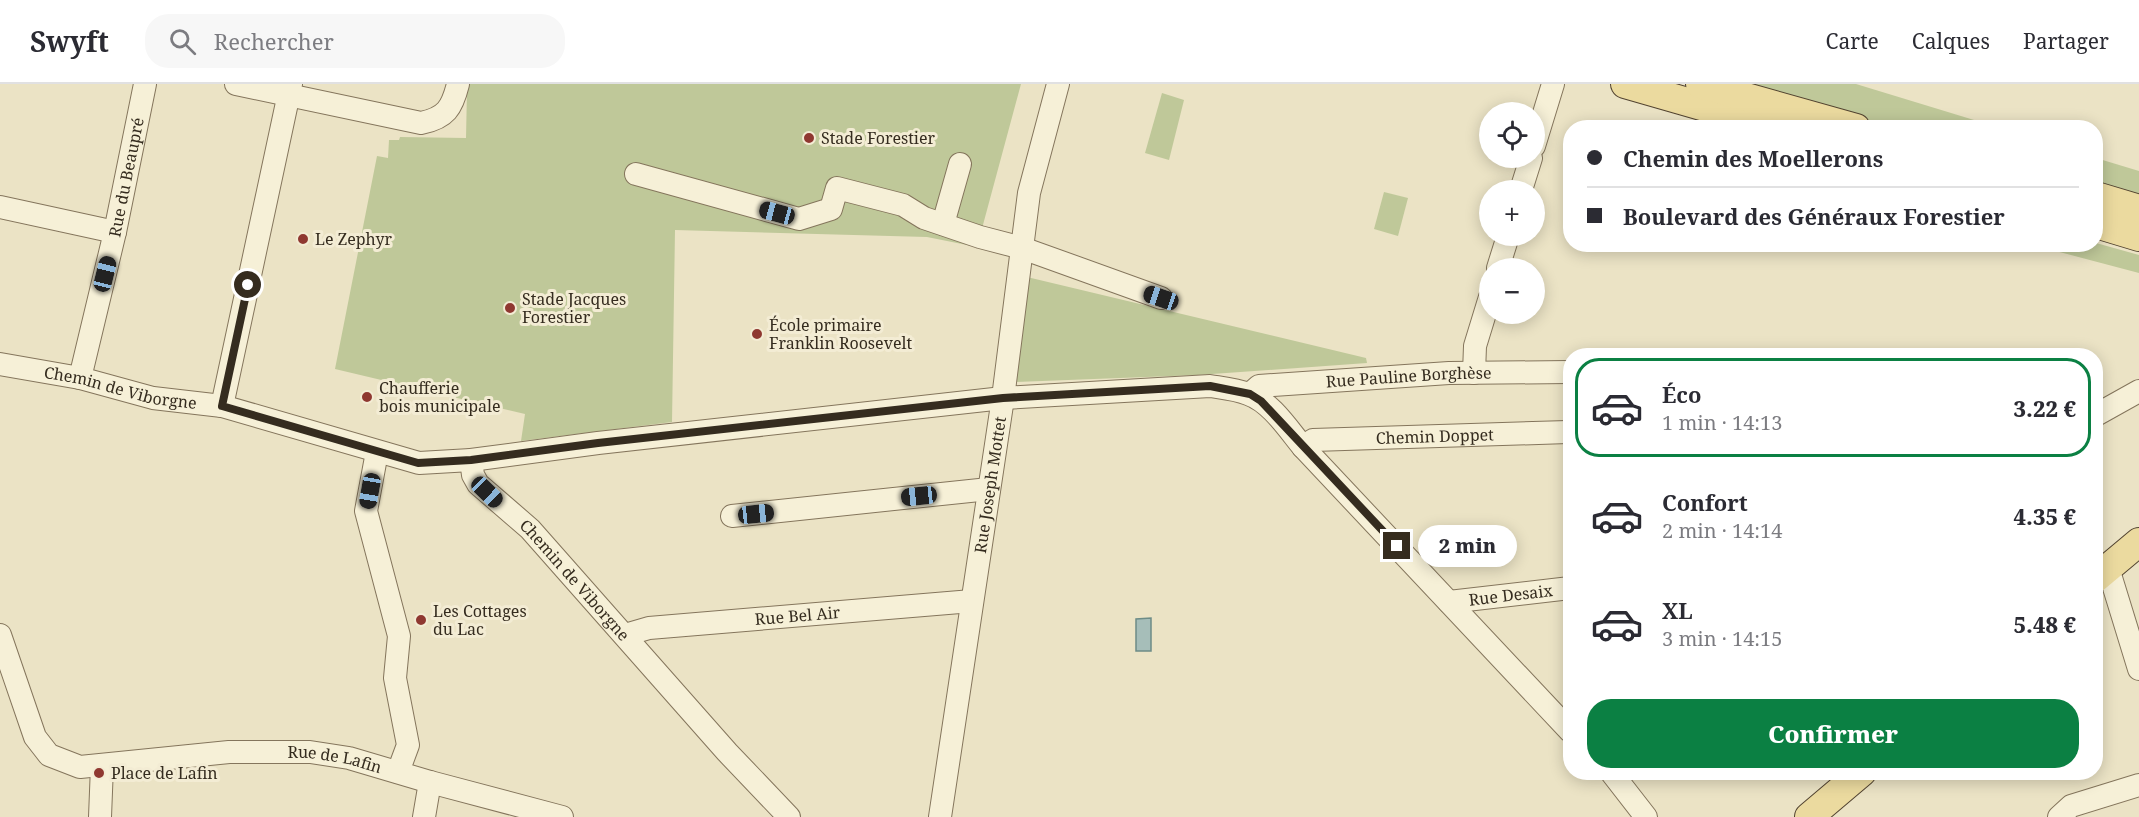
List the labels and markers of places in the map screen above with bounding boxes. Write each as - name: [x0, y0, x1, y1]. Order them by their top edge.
- place label: Stade Forestier: [821, 127, 936, 149]
- marker: Stade Forestier: [802, 131, 816, 145]
- place label: Le Zephyr: [315, 228, 392, 250]
- marker: Le Zephyr: [296, 232, 310, 246]
- place label: Stade Jacques Forestier: [522, 288, 626, 328]
- marker: Stade Jacques Forestier: [503, 301, 517, 315]
- place label: École primaire Franklin Roosevelt: [769, 314, 912, 354]
- marker: École primaire Franklin Roosevelt: [750, 327, 764, 341]
- place label: Chaufferie bois municipale: [379, 377, 501, 417]
- marker: Chaufferie bois municipale: [360, 390, 374, 404]
- place label: Les Cottages du Lac: [433, 600, 527, 640]
- marker: Les Cottages du Lac: [414, 613, 428, 627]
- place label: Place de Lafin: [111, 762, 218, 784]
- marker: Place de Lafin: [92, 766, 106, 780]

